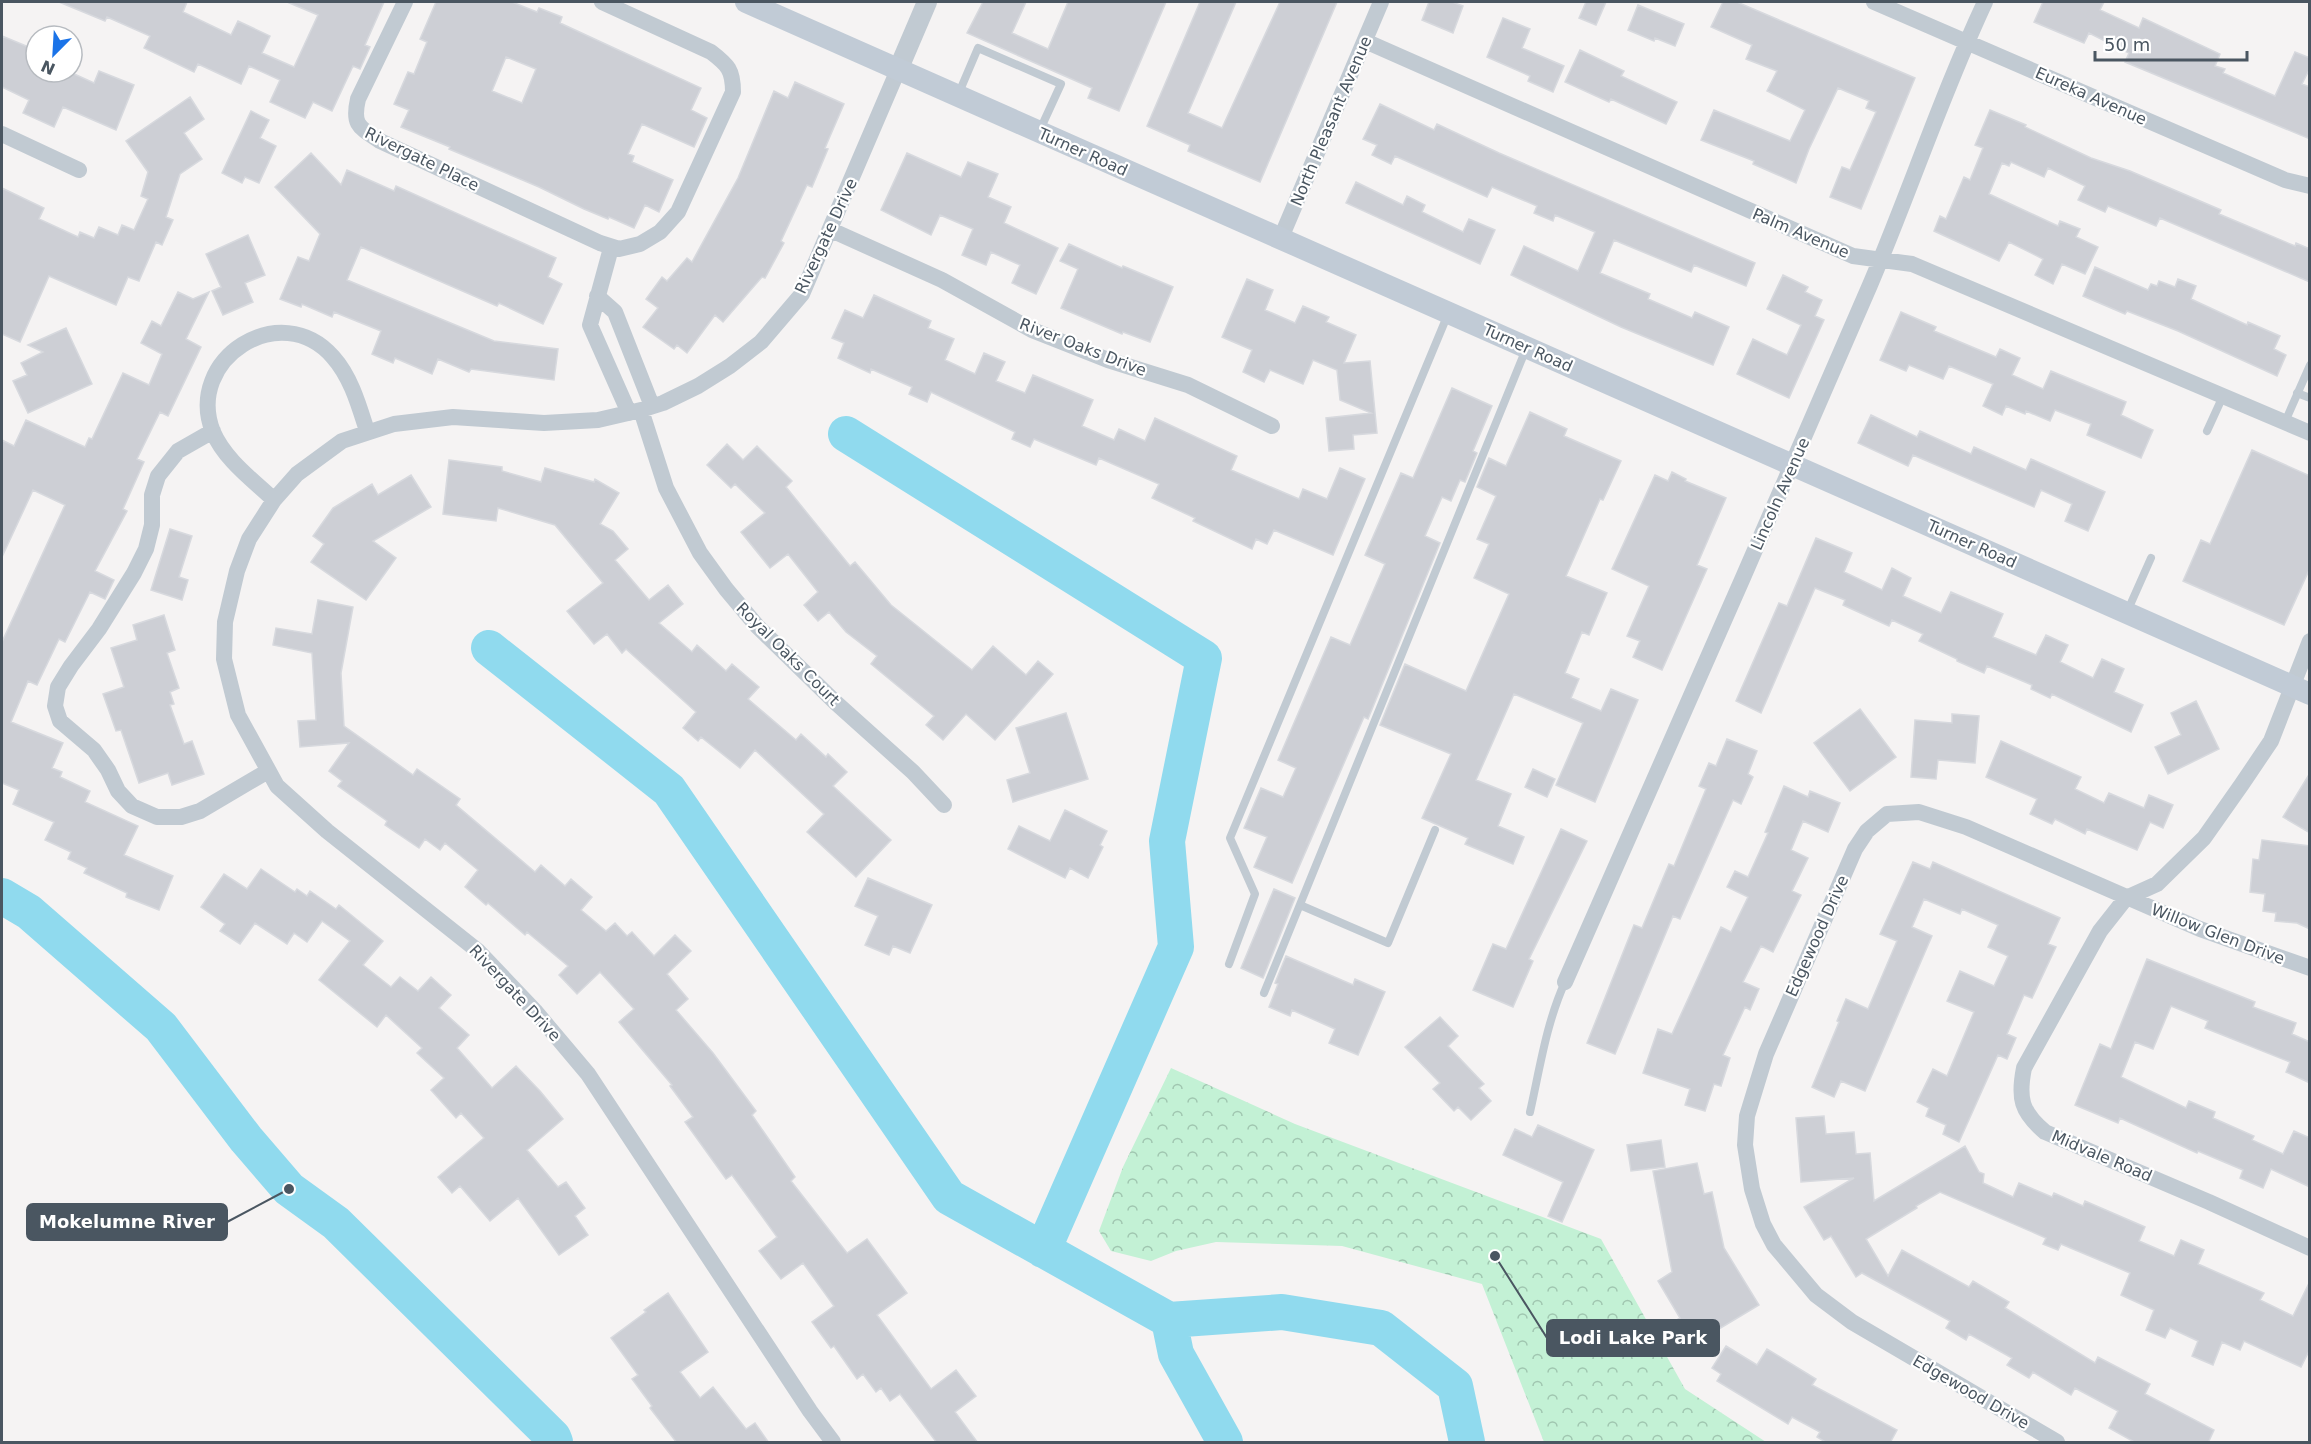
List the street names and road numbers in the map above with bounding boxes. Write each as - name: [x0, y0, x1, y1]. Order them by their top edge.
- street label: North Pleasant Avenue: [1287, 33, 1375, 209]
- street label: Eureka Avenue: [2032, 63, 2150, 129]
- street label: Rivergate Place: [362, 123, 482, 195]
- street label: Turner Road: [1035, 123, 1131, 180]
- street label: Rivergate Drive: [791, 175, 861, 297]
- street label: Palm Avenue: [1750, 204, 1852, 262]
- street label: River Oaks Drive: [1017, 314, 1149, 380]
- street label: Turner Road: [1480, 319, 1576, 376]
- street label: Lincoln Avenue: [1747, 435, 1813, 553]
- street label: Turner Road: [1924, 515, 2020, 572]
- street label: Royal Oaks Court: [732, 598, 844, 710]
- street label: Edgewood Drive: [1782, 872, 1852, 1000]
- street label: Willow Glen Drive: [2149, 900, 2287, 968]
- street label: Rivergate Drive: [465, 941, 565, 1045]
- street label: Midvale Road: [2049, 1126, 2155, 1186]
- street label: Edgewood Drive: [1910, 1351, 2032, 1433]

